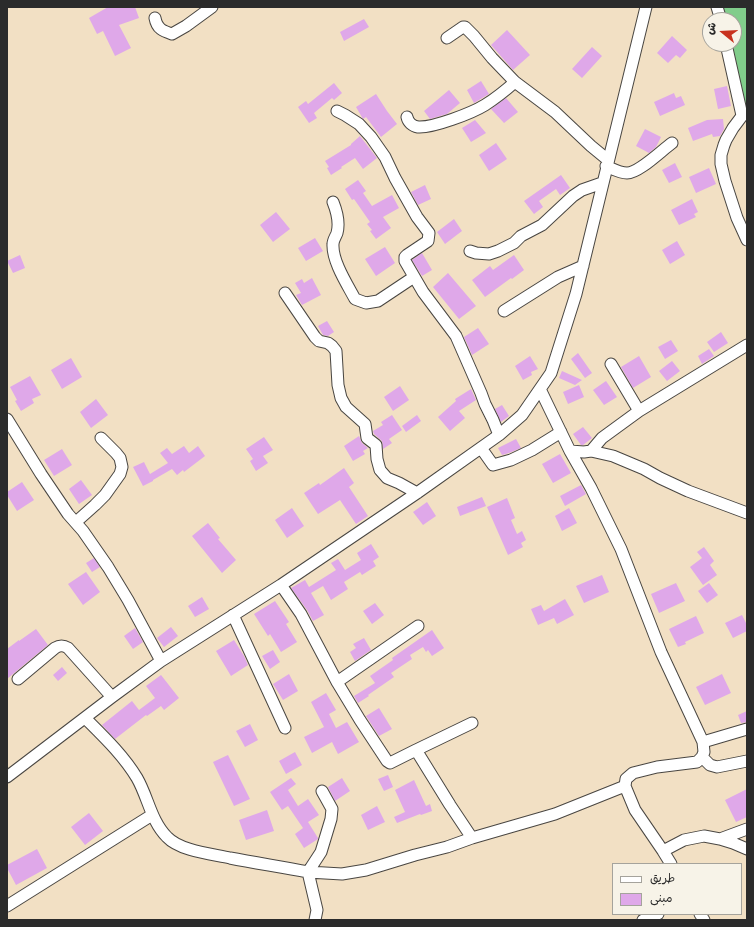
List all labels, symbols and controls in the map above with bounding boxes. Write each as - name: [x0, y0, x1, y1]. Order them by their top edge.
- north arrow: [702, 12, 742, 52]
- text: ش: [703, 21, 719, 36]
- legend: [612, 863, 742, 915]
- text: طريق: [650, 871, 675, 886]
- text: مبنى: [650, 891, 673, 906]

